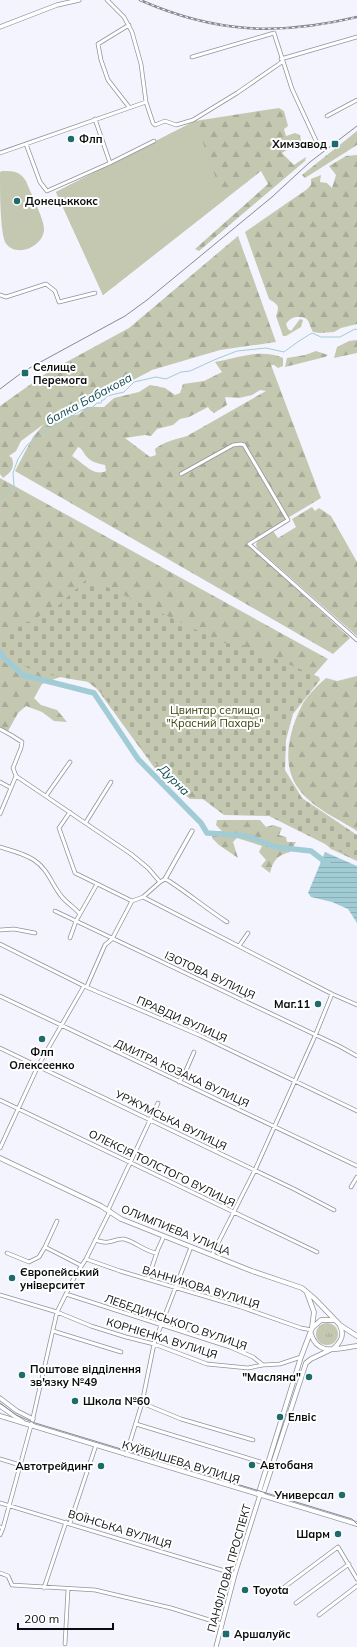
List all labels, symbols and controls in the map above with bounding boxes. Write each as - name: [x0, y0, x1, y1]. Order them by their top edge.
- place label: Флп: [79, 132, 102, 146]
- marker: Флп: [66, 134, 76, 144]
- place label: Химзавод: [271, 137, 327, 151]
- marker: Химзавод: [330, 139, 340, 149]
- place label: Донецьккокс: [25, 194, 98, 208]
- marker: Донецьккокс: [12, 196, 22, 206]
- place label: Селище Перемога: [33, 360, 87, 387]
- marker: Селище Перемога: [20, 368, 30, 378]
- water label: балка Бабакова: [43, 370, 134, 428]
- park label: Цвинтар селища "Красний Пахарь": [166, 703, 264, 730]
- water label: Дурна: [155, 760, 193, 798]
- street label: ІЗОТОВА ВУЛИЦЯ: [162, 948, 258, 1002]
- street label: ПРАВДИ ВУЛИЦЯ: [135, 993, 229, 1045]
- place label: Маг.11: [274, 997, 310, 1011]
- marker: Маг.11: [313, 999, 323, 1009]
- marker: Флп Олексеенко: [37, 1034, 47, 1044]
- street label: ДМИТРА КОЗАКА ВУЛИЦЯ: [113, 1036, 251, 1110]
- place label: Флп Олексеенко: [9, 1045, 75, 1072]
- street label: УРЖУМСЬКА ВУЛИЦЯ: [112, 1086, 229, 1153]
- street label: ОЛЕКСІЯ ТОЛСТОГО ВУЛИЦЯ: [86, 1126, 238, 1210]
- street label: ОЛИМПИЕВА УЛИЦА: [119, 1202, 233, 1258]
- street label: ВАННИКОВА ВУЛИЦЯ: [141, 1262, 261, 1312]
- place label: Європейський університет: [20, 1265, 99, 1292]
- marker: Європейський університет: [7, 1273, 17, 1283]
- street label: ЛЕБЕДИНСЬКОГО ВУЛИЦЯ: [103, 1291, 249, 1353]
- street label: КОРНІЄНКА ВУЛИЦЯ: [105, 1314, 219, 1362]
- place label: Поштове відділення зв'язку №49: [30, 1362, 141, 1389]
- marker: Поштове відділення зв'язку №49: [17, 1370, 27, 1380]
- place label: "Масляна": [242, 1370, 301, 1384]
- marker: "Масляна": [304, 1372, 314, 1382]
- place label: Школа №60: [83, 1394, 150, 1408]
- marker: Школа №60: [70, 1396, 80, 1406]
- place label: Елвіс: [288, 1410, 317, 1424]
- marker: Елвіс: [275, 1412, 285, 1422]
- street label: КУЙБИШЕВА ВУЛИЦЯ: [120, 1437, 242, 1487]
- place label: Автобаня: [260, 1458, 313, 1472]
- place label: Автотрейдинг: [15, 1459, 93, 1473]
- marker: Автобаня: [247, 1460, 257, 1470]
- marker: Автотрейдинг: [96, 1461, 106, 1471]
- place label: Универсал: [274, 1488, 334, 1502]
- marker: Универсал: [337, 1490, 347, 1500]
- street label: ПАНФІЛОВА ПРОСПЕКТ: [204, 1502, 254, 1634]
- street label: ВОЇНСЬКА ВУЛИЦЯ: [66, 1507, 174, 1551]
- place label: Шарм: [296, 1527, 330, 1541]
- marker: Шарм: [333, 1529, 343, 1539]
- place label: Toyota: [253, 1583, 289, 1597]
- marker: Toyota: [240, 1585, 250, 1595]
- scale bar: [18, 1605, 113, 1631]
- text: 200 m: [24, 1611, 59, 1626]
- place label: Аршалуйс: [234, 1627, 291, 1641]
- marker: Аршалуйс: [221, 1629, 231, 1639]

